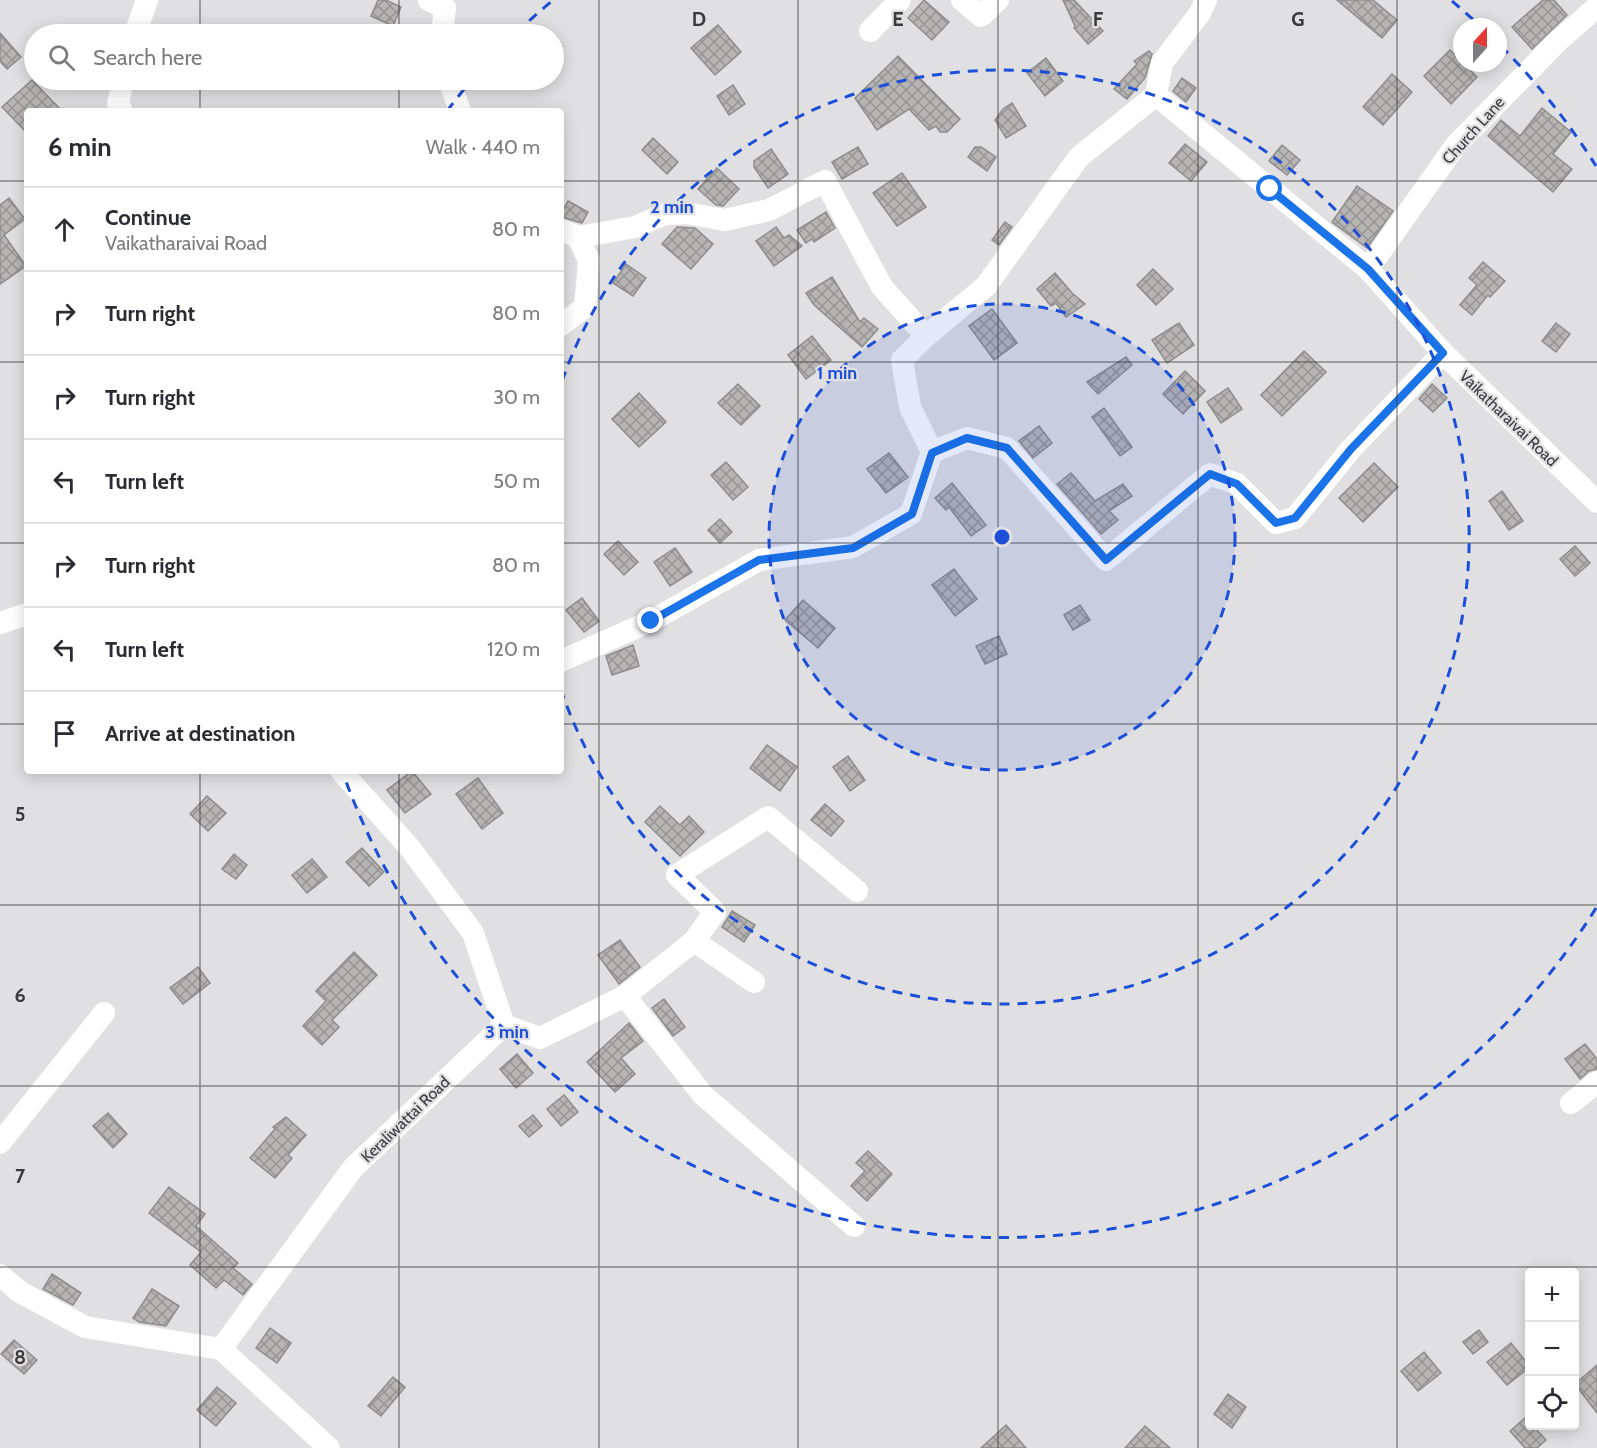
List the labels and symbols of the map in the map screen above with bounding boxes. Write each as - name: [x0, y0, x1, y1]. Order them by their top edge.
- text: D: [692, 7, 706, 31]
- text: E: [892, 7, 904, 31]
- text: F: [1093, 7, 1104, 31]
- text: G: [1291, 7, 1305, 31]
- north arrow: [1453, 18, 1507, 72]
- street label: Church Lane: [1438, 93, 1509, 168]
- route start: [1256, 175, 1282, 201]
- text: 2 min: [650, 196, 694, 218]
- text: 1 min: [817, 362, 857, 384]
- street label: Vaikatharaivai Road: [1455, 366, 1562, 470]
- centre of rings: [992, 527, 1012, 547]
- route end: [637, 607, 663, 633]
- text: 5: [15, 802, 25, 826]
- text: 6: [14, 983, 26, 1007]
- text: 3 min: [485, 1021, 529, 1043]
- street label: Keraliwattai Road: [357, 1072, 454, 1166]
- text: 7: [15, 1164, 26, 1188]
- text: 8: [14, 1345, 26, 1369]

